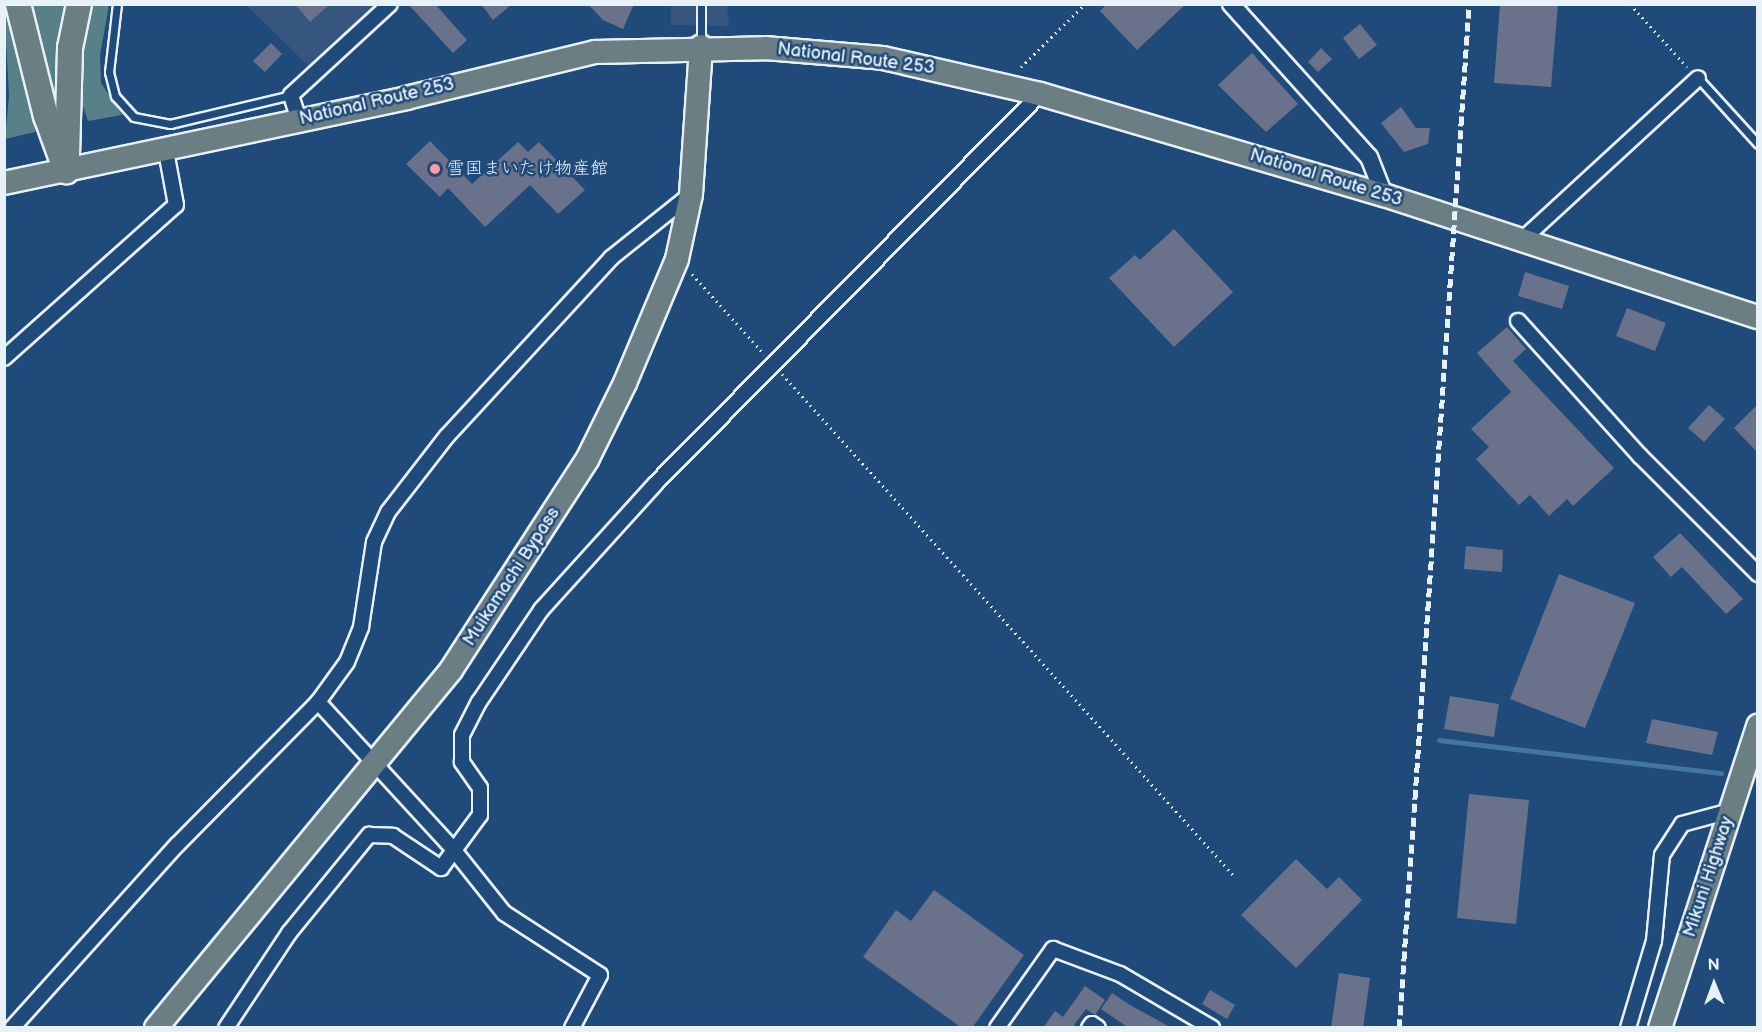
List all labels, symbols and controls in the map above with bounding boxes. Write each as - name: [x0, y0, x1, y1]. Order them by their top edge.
- street label: National Route 253: [776, 39, 936, 79]
- street label: National Route 253: [297, 74, 457, 130]
- street label: National Route 253: [1247, 145, 1405, 211]
- place label: 雪国まいたけ物産館: [447, 158, 609, 180]
- marker: 雪国まいたけ物産館: [428, 162, 442, 176]
- street label: Muikamachi Bypass: [459, 504, 565, 650]
- street label: Mikuni Highway: [1679, 814, 1739, 940]
- north arrow: [1684, 954, 1744, 1014]
- text: N: [1707, 956, 1720, 975]

